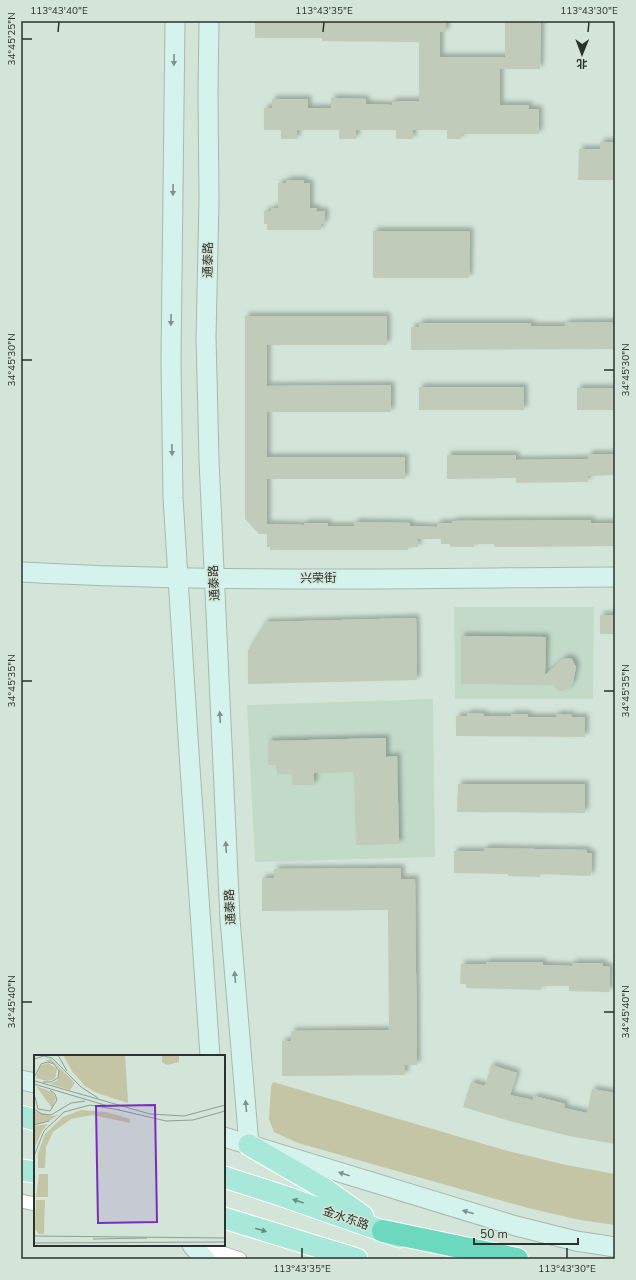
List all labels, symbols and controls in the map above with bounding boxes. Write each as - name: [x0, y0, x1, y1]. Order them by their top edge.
- text: 113°43'40"E: [30, 4, 88, 18]
- text: 113°43'35"E: [295, 4, 353, 18]
- text: 113°43'30"E: [560, 4, 618, 18]
- text: 34°45'25"N: [5, 12, 19, 66]
- north arrow: [562, 34, 602, 74]
- one-way arrow: [171, 54, 177, 67]
- text: 北: [576, 56, 587, 71]
- one-way arrow: [170, 184, 176, 197]
- street label: 通泰路: [200, 242, 216, 278]
- one-way arrow: [168, 314, 174, 327]
- text: 34°45'30"N: [5, 333, 19, 387]
- text: 34°45'30"N: [619, 343, 633, 397]
- one-way arrow: [169, 444, 175, 457]
- street label: 通泰路: [205, 565, 223, 601]
- street label: 兴荣街: [300, 570, 336, 586]
- text: 34°45'35"N: [5, 654, 19, 708]
- text: 34°45'35"N: [619, 664, 633, 718]
- one-way arrow: [216, 711, 223, 723]
- one-way arrow: [223, 841, 230, 853]
- street label: 通泰路: [221, 889, 239, 925]
- one-way arrow: [232, 971, 238, 983]
- text: 34°45'40"N: [5, 975, 19, 1029]
- text: 34°45'40"N: [619, 985, 633, 1039]
- inset map: [34, 1055, 225, 1246]
- one-way arrow: [242, 1100, 249, 1112]
- one-way arrow: [338, 1171, 350, 1177]
- one-way arrow: [292, 1197, 304, 1203]
- street label: 金水东路: [321, 1203, 371, 1233]
- one-way arrow: [462, 1209, 474, 1215]
- scale bar: [474, 1220, 578, 1246]
- text: 50 m: [480, 1226, 508, 1242]
- one-way arrow: [256, 1227, 268, 1233]
- text: 113°43'35"E: [273, 1262, 331, 1276]
- text: 113°43'30"E: [538, 1262, 596, 1276]

